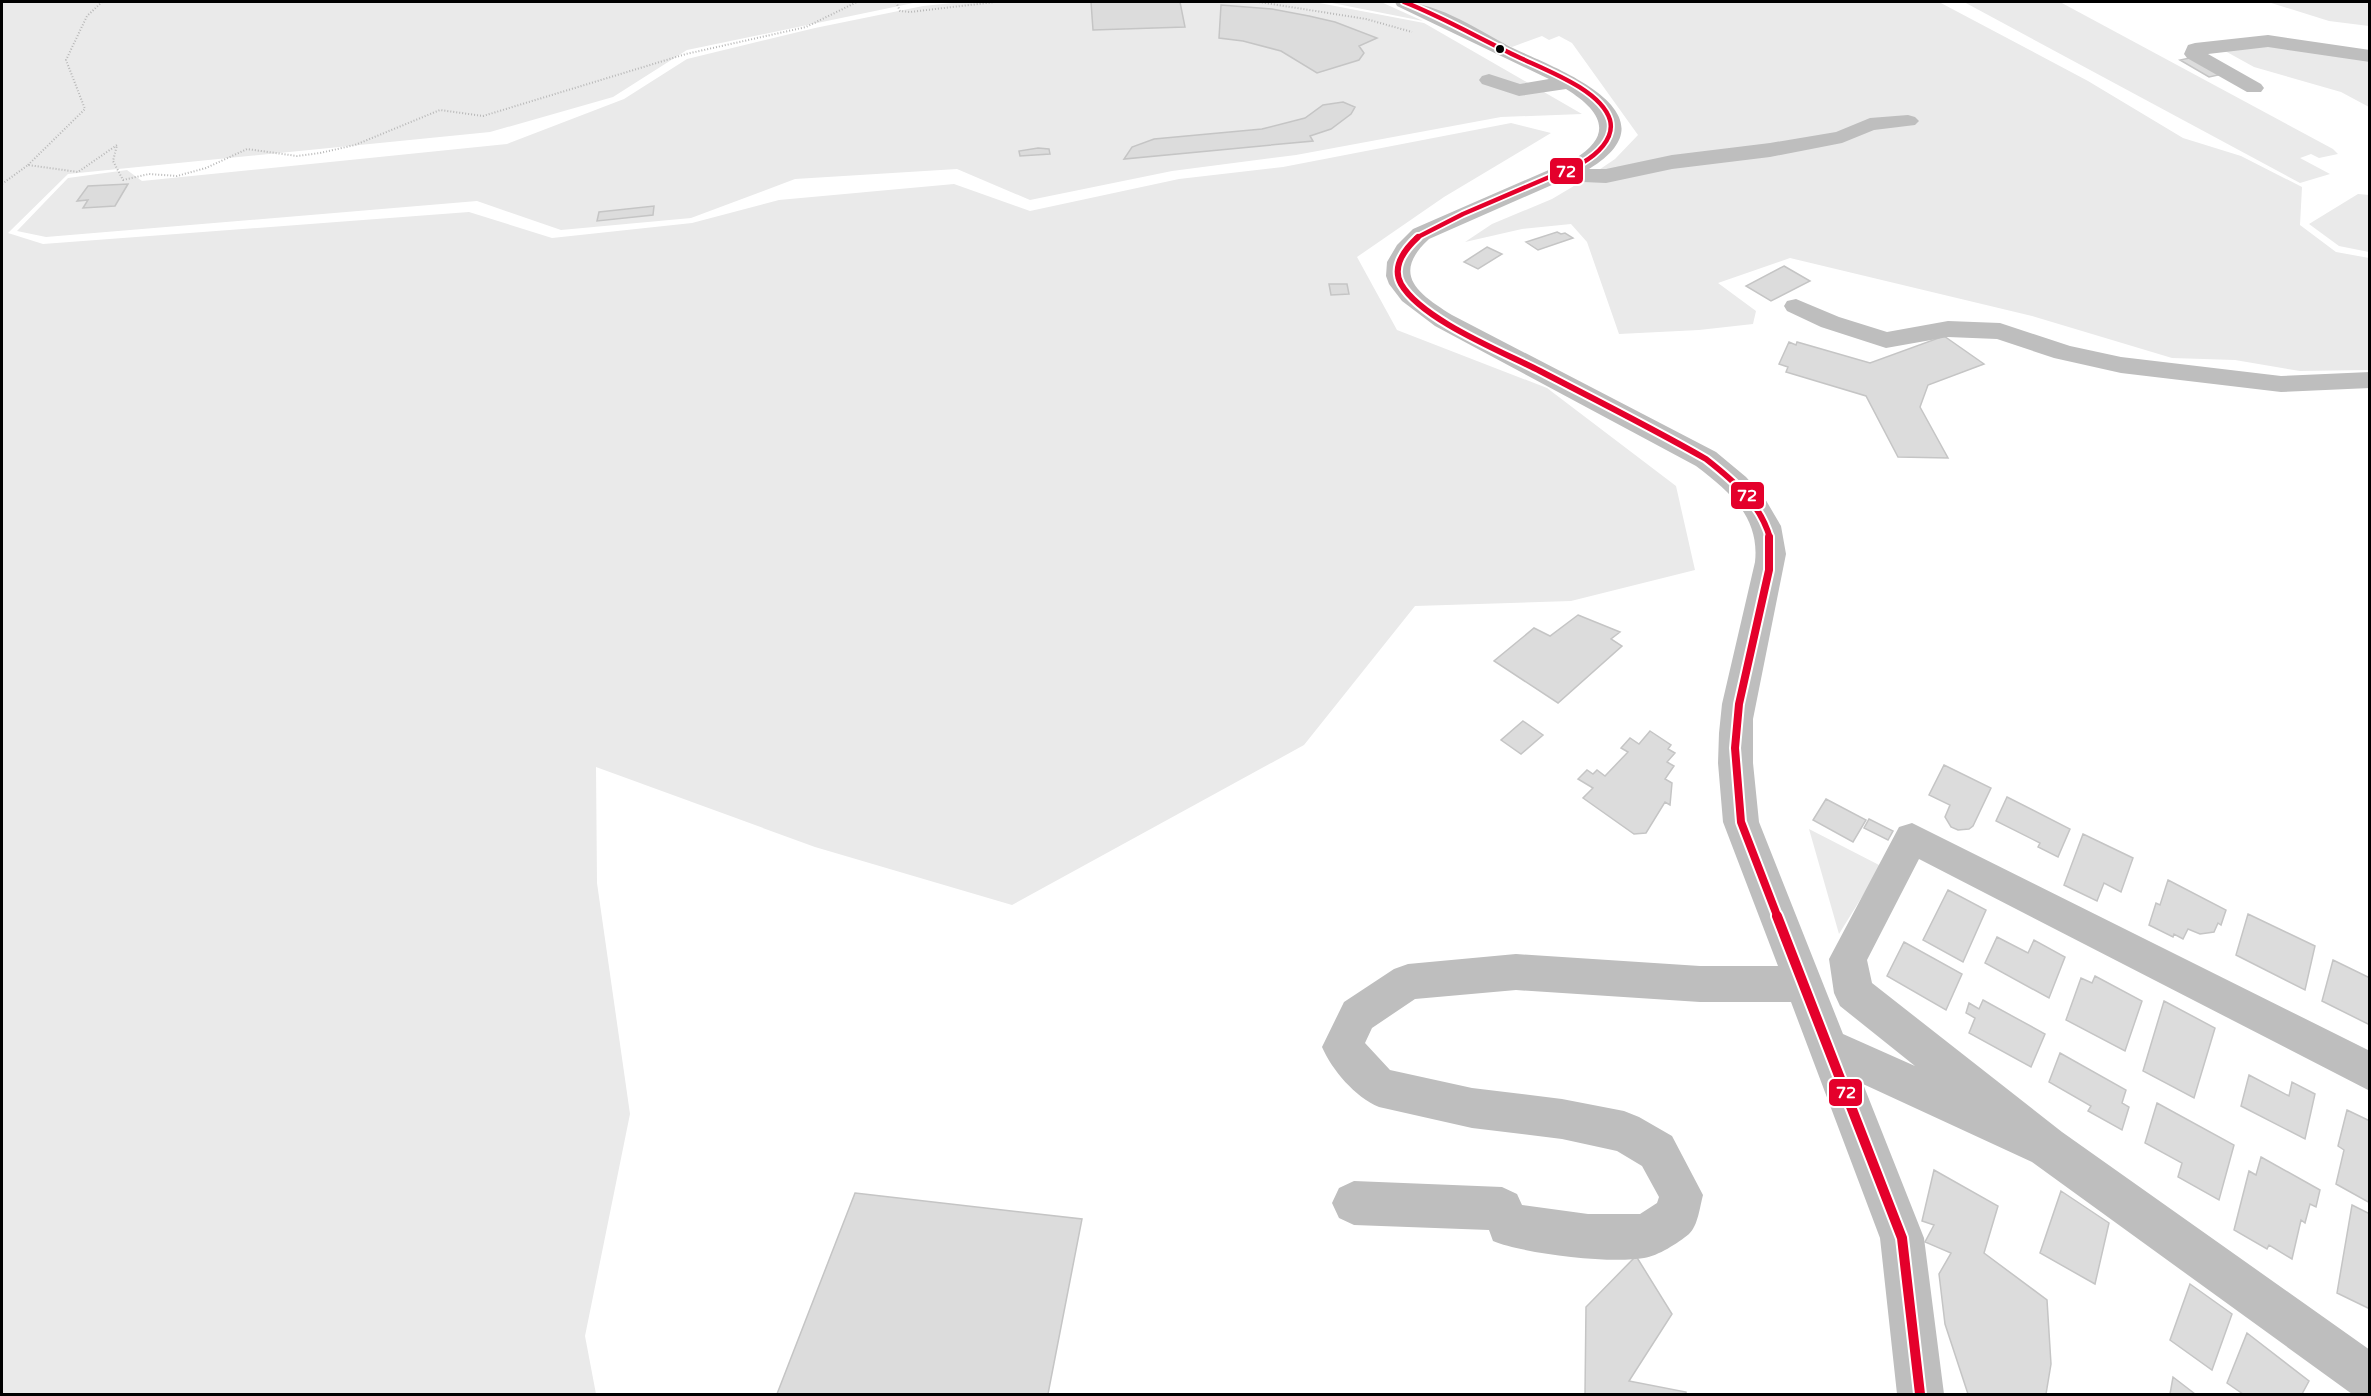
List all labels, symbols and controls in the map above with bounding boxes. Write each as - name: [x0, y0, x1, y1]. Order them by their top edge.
- unlabelled marker: [1494, 43, 1506, 55]
- line badge: 72: [1549, 157, 1584, 185]
- text: 72: [1556, 162, 1576, 182]
- line badge: 72: [1730, 481, 1765, 510]
- text: 72: [1737, 486, 1757, 506]
- line badge: 72: [1828, 1078, 1863, 1107]
- text: 72: [1836, 1083, 1856, 1103]

